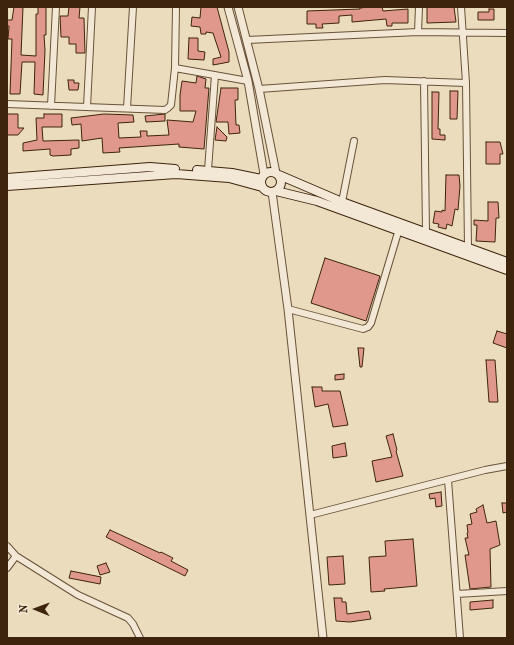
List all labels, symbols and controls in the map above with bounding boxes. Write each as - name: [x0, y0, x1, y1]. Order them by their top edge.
- north arrow: [16, 589, 56, 629]
- text: N: [17, 604, 30, 613]

